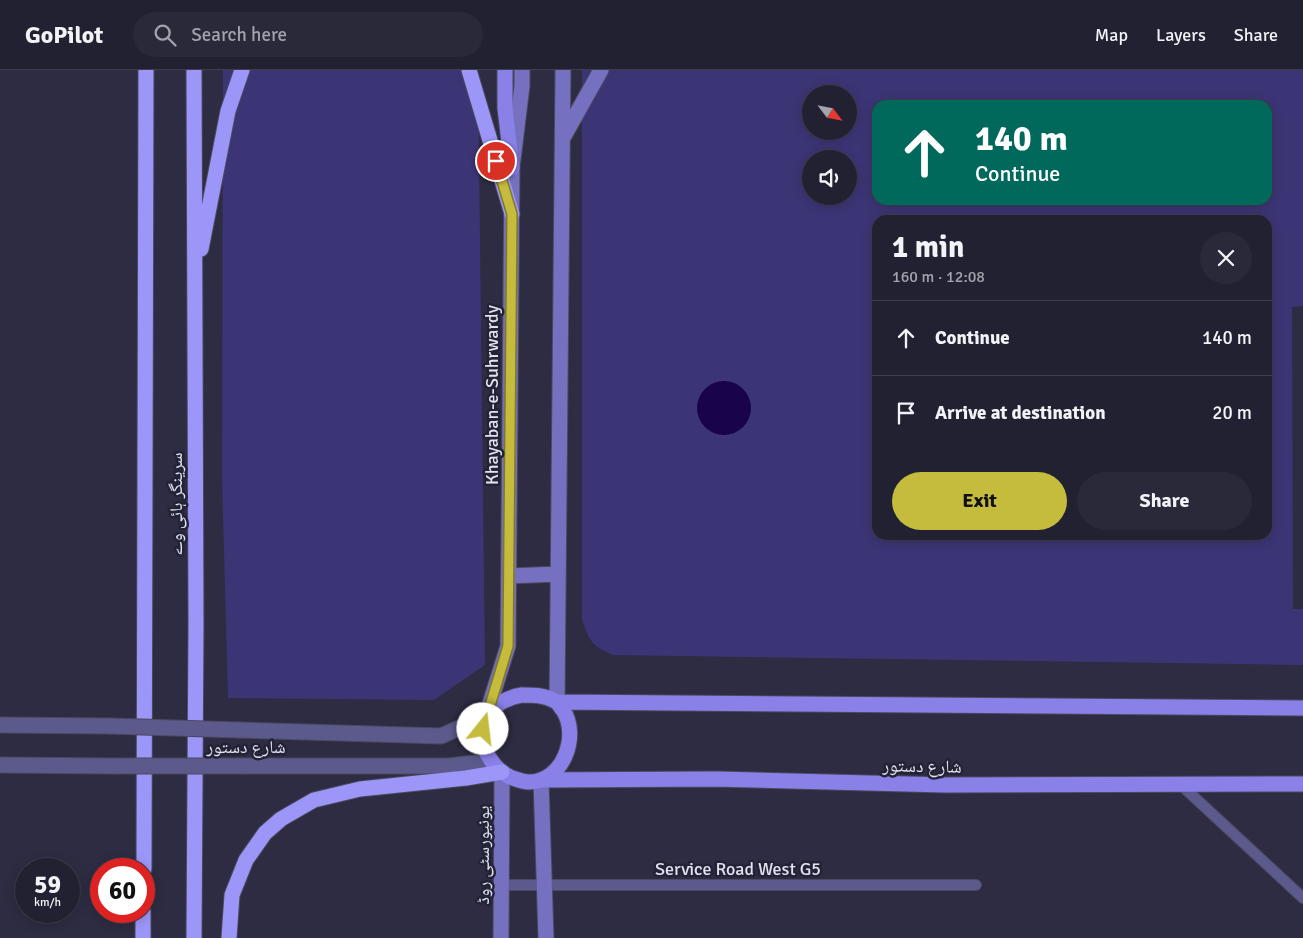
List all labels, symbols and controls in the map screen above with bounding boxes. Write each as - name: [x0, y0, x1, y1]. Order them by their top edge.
- search box: [133, 12, 483, 57]
- text: GoPilot: [25, 20, 103, 50]
- icon: search: [151, 21, 179, 49]
- text: Search here: [191, 23, 287, 47]
- text: Map: [1095, 24, 1128, 46]
- text: Layers: [1156, 24, 1206, 46]
- text: Share: [1234, 24, 1278, 46]
- north arrow: [802, 85, 858, 140]
- map controls: [802, 85, 857, 205]
- text: 140 m: [975, 117, 1068, 160]
- icon: ahead: [892, 120, 957, 185]
- pin: [475, 140, 517, 182]
- icon: arrive: [482, 147, 510, 175]
- button: sound: [802, 150, 857, 205]
- text: Continue: [975, 160, 1060, 187]
- text: 1 min: [892, 229, 964, 266]
- button: close: [1200, 232, 1252, 284]
- text: 160 m · 12:08: [892, 267, 985, 287]
- street label: Khayaban-e-Suhrwardy: [481, 305, 503, 485]
- icon: ahead: [892, 324, 920, 352]
- text: Continue: [935, 326, 1010, 350]
- text: 140 m: [1202, 326, 1252, 350]
- icon: arrive: [892, 399, 920, 427]
- text: Arrive at destination: [935, 401, 1106, 425]
- text: 20 m: [1212, 401, 1252, 425]
- street label: سرینگر ہائی وے: [165, 452, 187, 556]
- button: Exit: [892, 472, 1067, 530]
- button: Share: [1077, 472, 1252, 530]
- position arrow: [456, 702, 508, 754]
- street label: شارع دستور: [205, 736, 286, 758]
- street label: شارع دستور: [881, 754, 962, 778]
- street label: یونیورسٹی روڈ: [472, 806, 494, 904]
- speed limit sign: 60: [90, 858, 155, 923]
- street label: Service Road West G5: [655, 858, 821, 880]
- text: 59: [34, 869, 61, 900]
- text: km/h: [34, 895, 61, 910]

